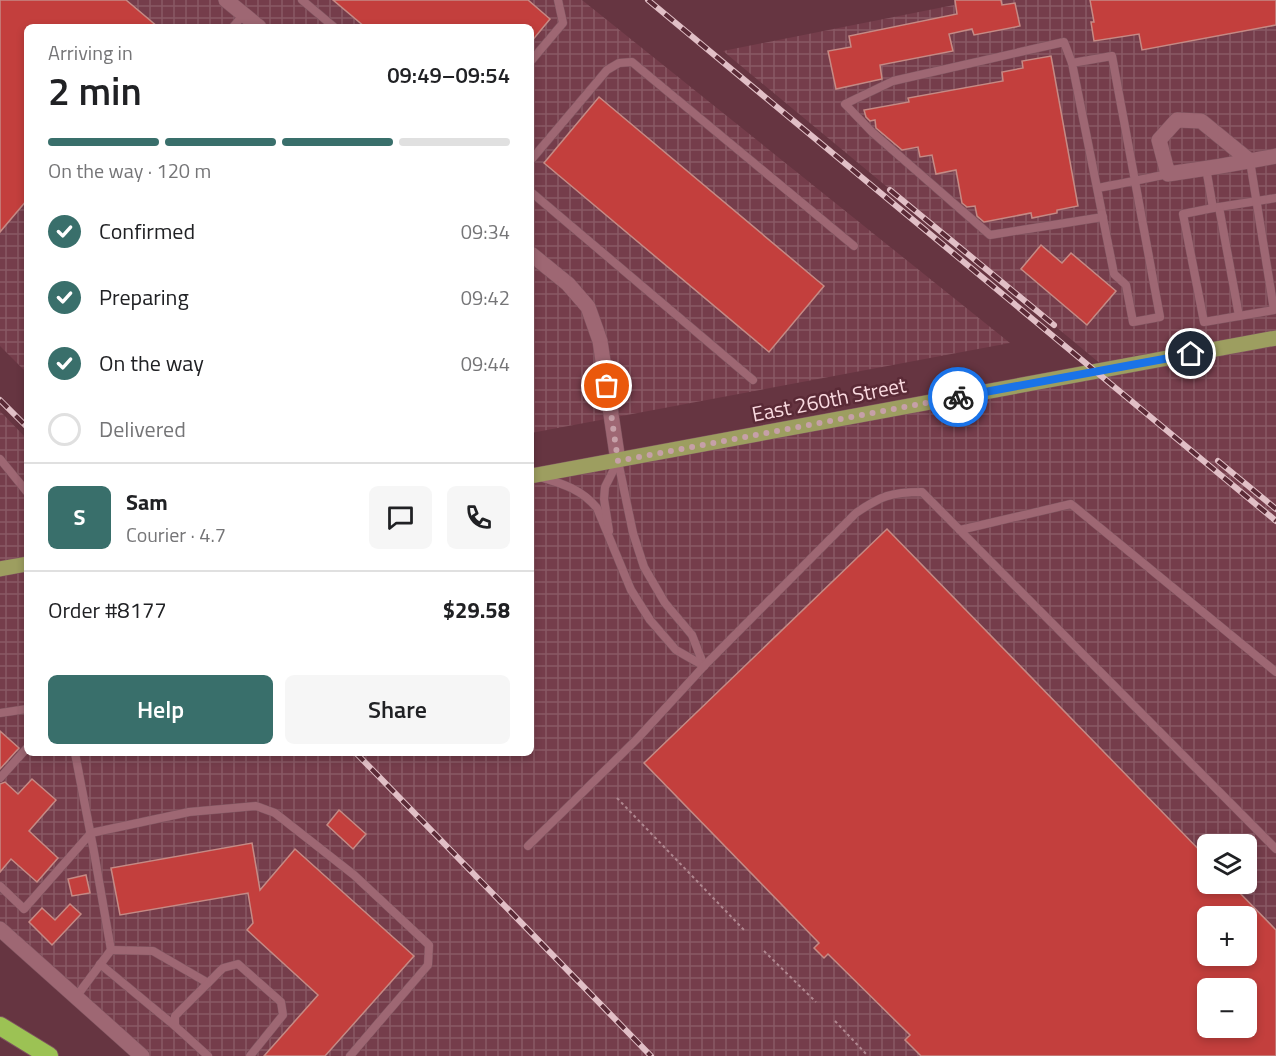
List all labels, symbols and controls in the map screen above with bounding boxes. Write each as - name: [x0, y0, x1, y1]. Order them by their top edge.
- text: Arriving in: [48, 37, 133, 68]
- text: 09:49–09:54: [387, 58, 510, 92]
- text: 2 min: [48, 61, 142, 120]
- text: On the way · 120 m: [48, 155, 211, 186]
- text: Confirmed: [99, 214, 195, 248]
- icon: check: [48, 215, 81, 248]
- text: 09:34: [461, 216, 510, 247]
- text: Preparing: [99, 280, 189, 314]
- icon: check: [48, 281, 81, 314]
- text: 09:42: [461, 282, 510, 313]
- pin: [1165, 328, 1216, 379]
- icon: home: [1174, 337, 1207, 370]
- text: On the way: [99, 346, 204, 380]
- icon: check: [48, 347, 81, 380]
- text: 09:44: [461, 348, 510, 379]
- pin: [581, 360, 632, 411]
- courier: [928, 367, 988, 427]
- street label: East 260th Street: [749, 368, 909, 430]
- icon: bag: [590, 369, 623, 402]
- icon: bike: [942, 381, 975, 414]
- text: Delivered: [99, 412, 186, 446]
- text: Sam: [126, 485, 168, 519]
- button: chat: [369, 486, 432, 549]
- button: phone: [447, 486, 510, 549]
- text: S: [74, 500, 85, 534]
- text: Courier · 4.7: [126, 519, 226, 550]
- text: Order #8177: [48, 593, 167, 627]
- text: $29.58: [443, 593, 510, 627]
- button: Help: [48, 675, 273, 744]
- button: Share: [285, 675, 510, 744]
- map controls: [1197, 834, 1257, 1038]
- button: layers: [1197, 834, 1257, 894]
- button: +: [1197, 906, 1257, 966]
- button: −: [1197, 978, 1257, 1038]

